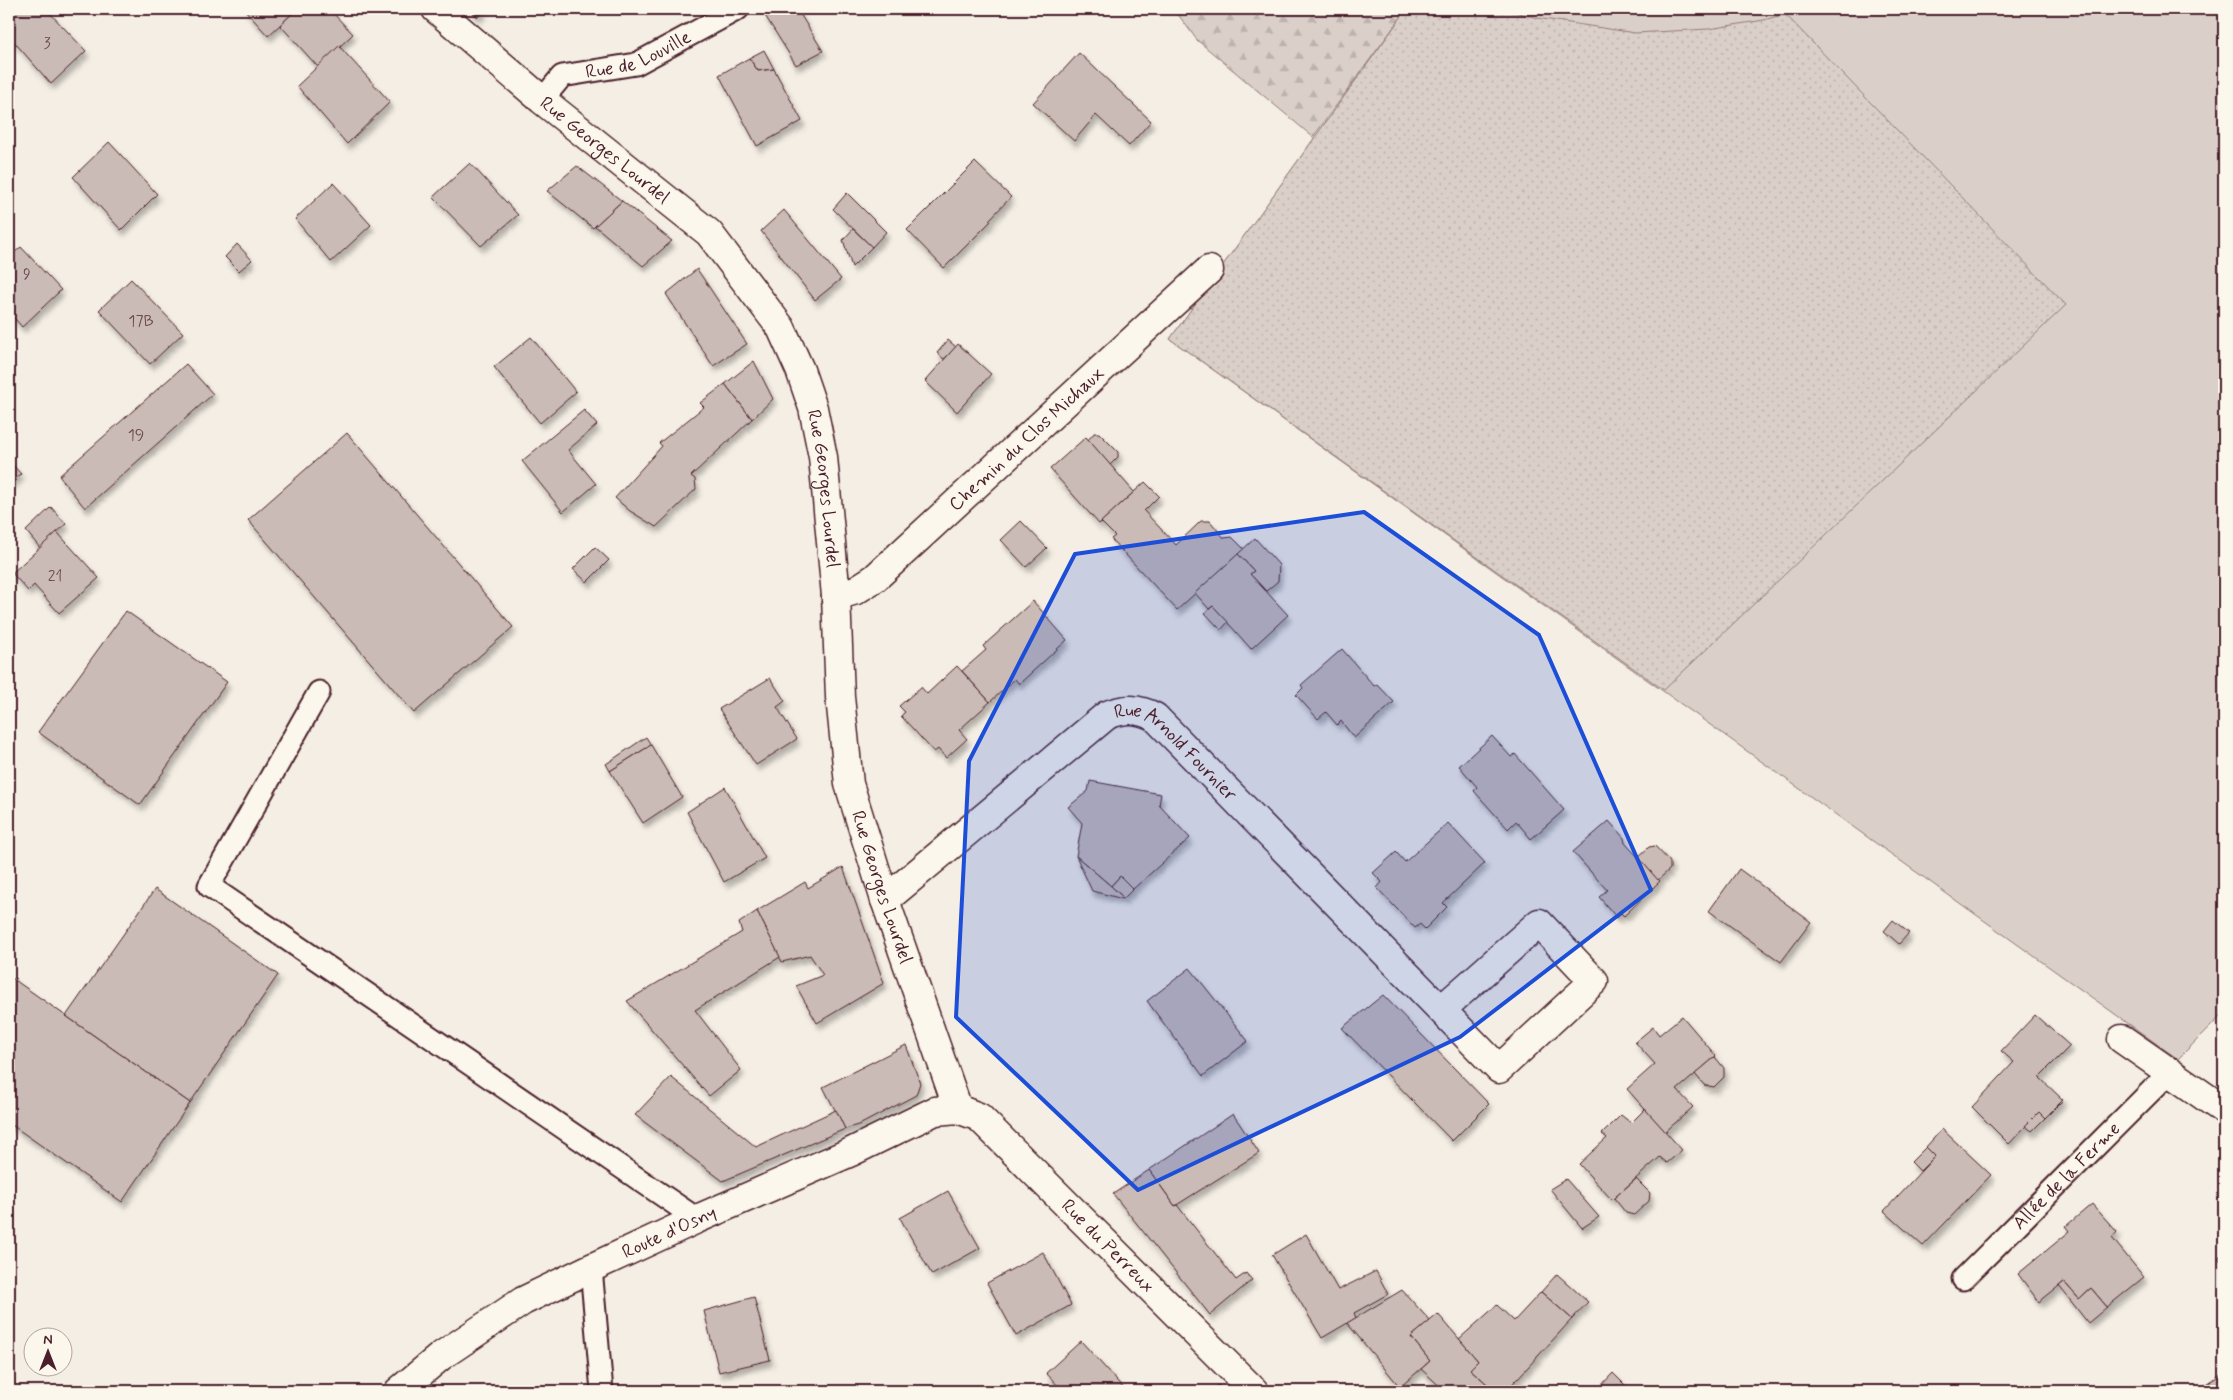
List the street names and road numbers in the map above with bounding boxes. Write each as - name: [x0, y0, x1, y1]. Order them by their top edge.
- street label: Rue de Louville: [584, 24, 695, 85]
- street label: Rue Georges Lourdel: [535, 91, 675, 210]
- street label: Chemin du Clos Michaux: [943, 361, 1109, 516]
- street label: Rue Georges Lourdel: [801, 407, 846, 569]
- street label: Rue Arnold Fournier: [1112, 697, 1243, 806]
- street label: Rue Georges Lourdel: [846, 808, 919, 967]
- street label: Allée de la Ferme: [2007, 1116, 2126, 1235]
- street label: Rue du Perreux: [1056, 1193, 1160, 1298]
- street label: Route d'Osny: [618, 1200, 720, 1265]

